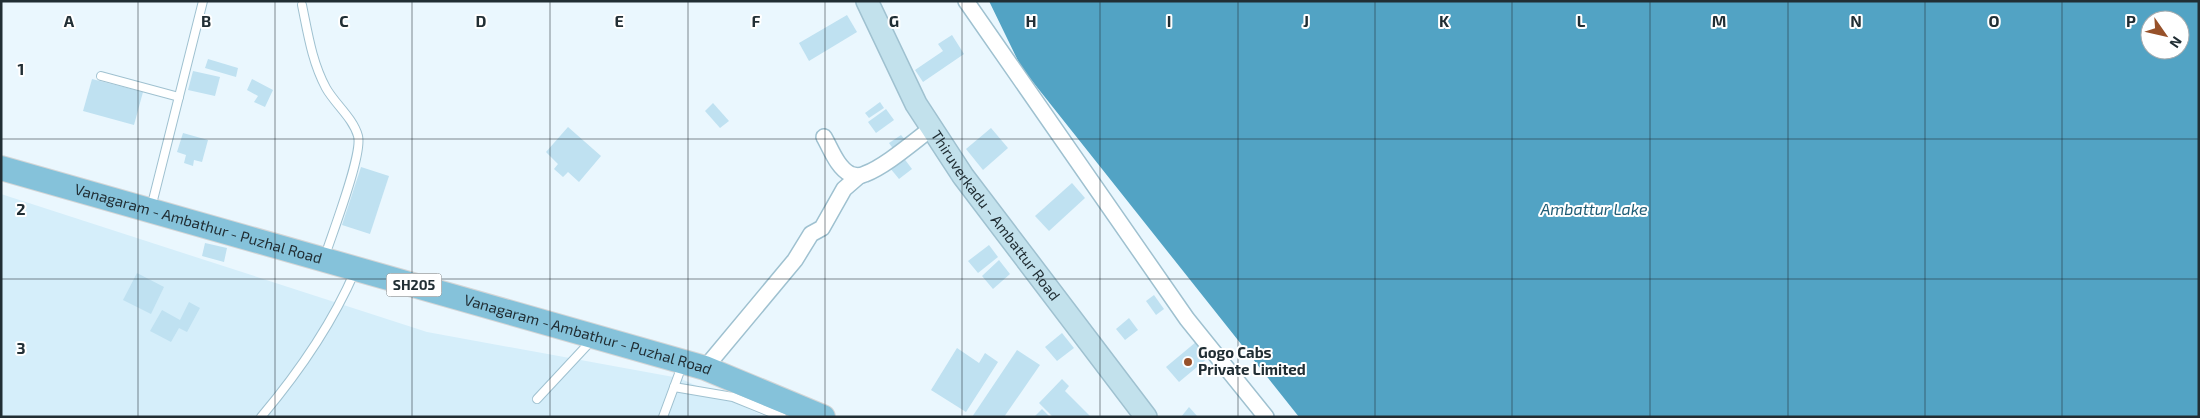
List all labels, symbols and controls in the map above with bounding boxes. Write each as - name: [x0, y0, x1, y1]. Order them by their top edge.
- north arrow: [2140, 10, 2190, 60]
- text: A: [64, 11, 75, 30]
- text: B: [201, 11, 211, 30]
- text: C: [339, 11, 349, 30]
- text: D: [476, 11, 487, 30]
- text: E: [614, 11, 624, 30]
- text: F: [752, 11, 761, 30]
- text: G: [889, 11, 899, 30]
- text: H: [1025, 11, 1037, 30]
- text: I: [1167, 11, 1171, 30]
- text: J: [1303, 11, 1309, 30]
- text: K: [1439, 11, 1450, 30]
- text: L: [1577, 11, 1586, 30]
- text: M: [1712, 11, 1726, 30]
- text: N: [1850, 11, 1862, 30]
- text: O: [1988, 11, 2000, 30]
- text: P: [2126, 11, 2136, 30]
- text: N: [2166, 34, 2186, 51]
- text: 1: [18, 59, 24, 78]
- street label: Thiruverkadu - Ambattur Road: [928, 127, 1064, 304]
- street label: Vanagaram - Ambathur - Puzhal Road: [73, 179, 324, 267]
- text: 2: [16, 199, 26, 218]
- water label: Ambattur Lake: [1539, 199, 1648, 218]
- road number: SH205: [386, 274, 442, 296]
- street label: Vanagaram - Ambathur - Puzhal Road: [462, 290, 715, 378]
- text: 3: [16, 338, 26, 357]
- place label: Gogo Cabs Private Limited: [1198, 343, 1306, 378]
- marker: Gogo Cabs Private Limited: [1182, 356, 1194, 368]

